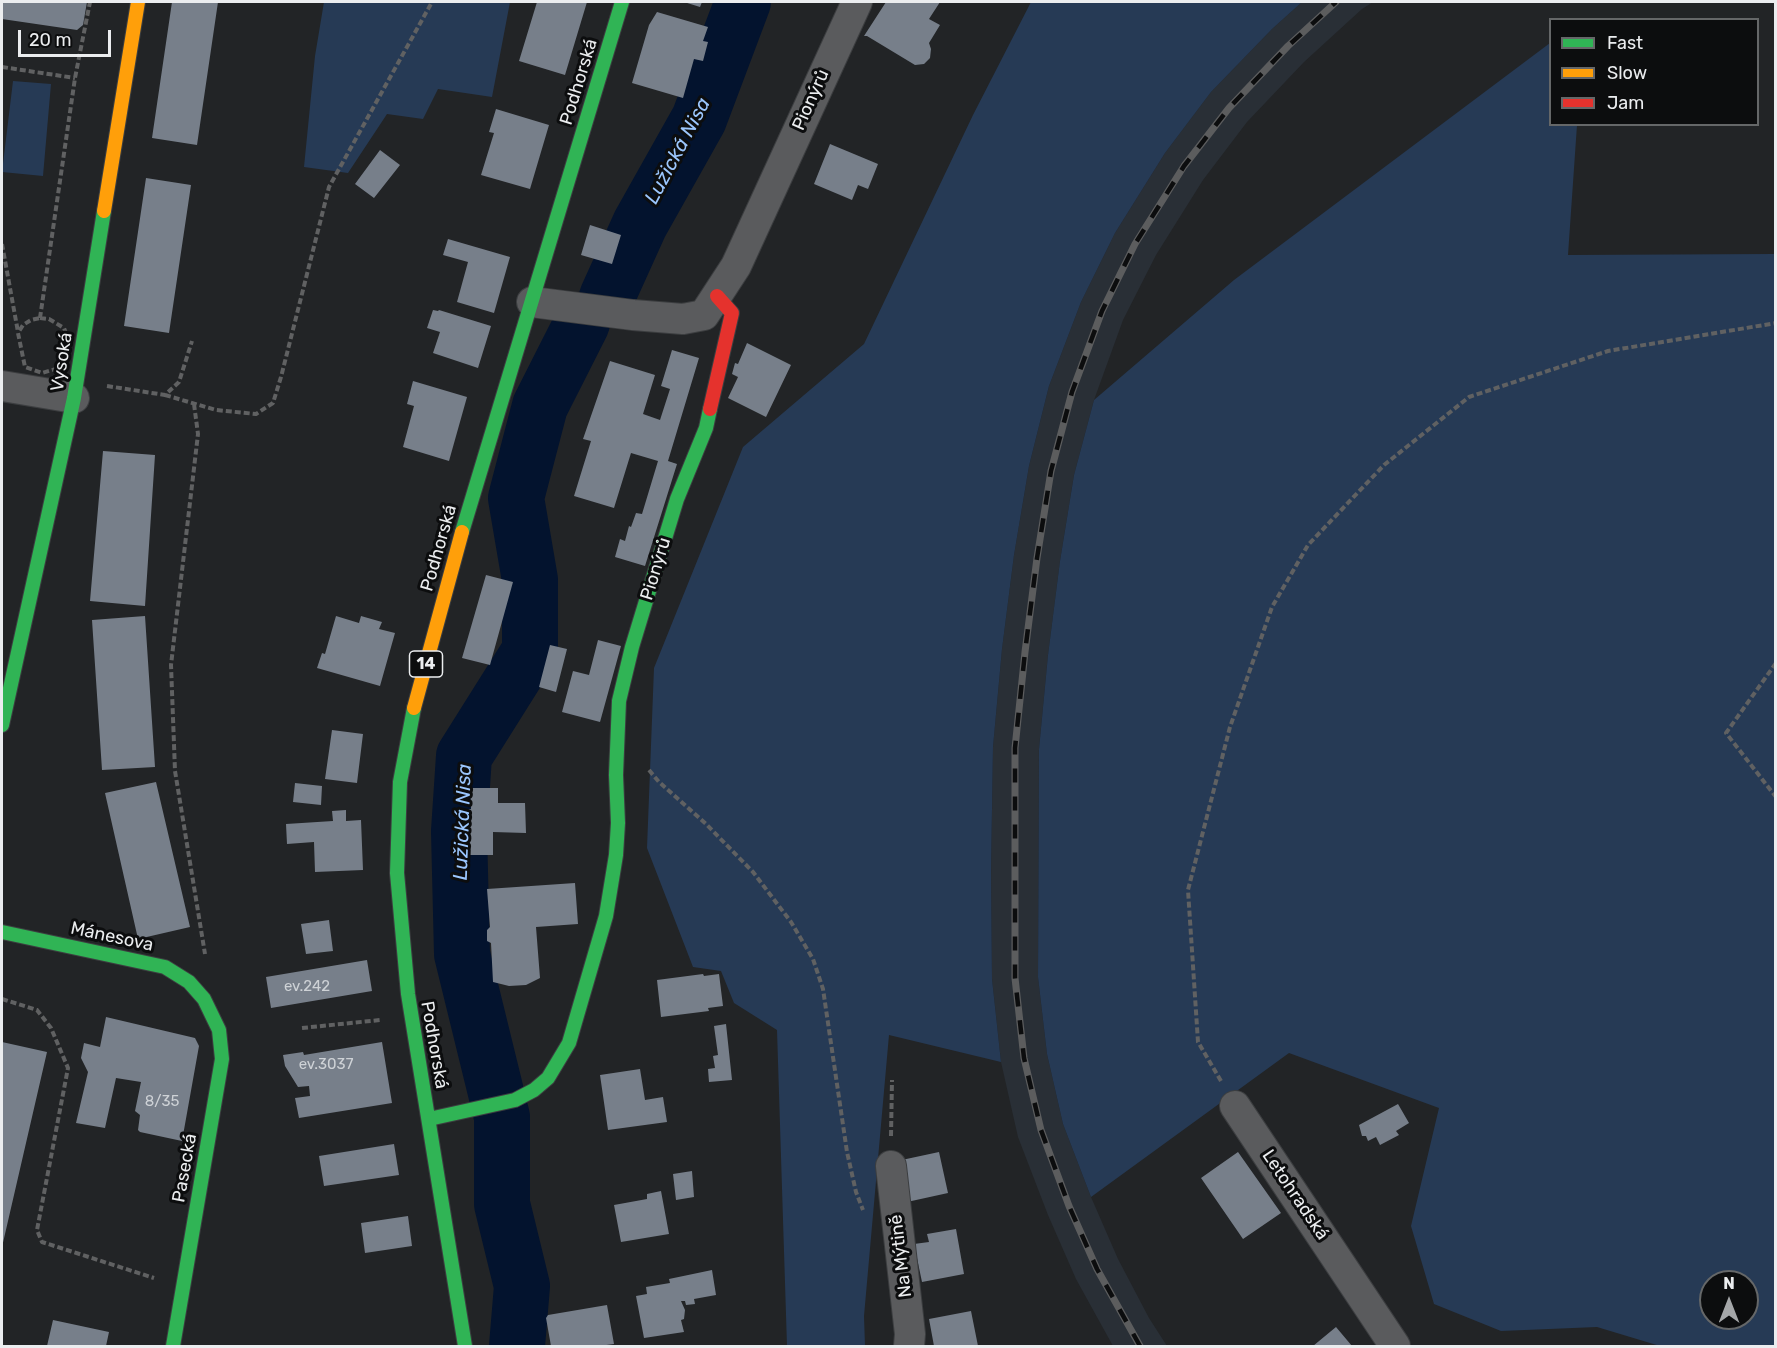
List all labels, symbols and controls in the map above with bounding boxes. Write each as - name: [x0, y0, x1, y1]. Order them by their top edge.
- scale bar: [21, 18, 114, 56]
- legend: [1549, 18, 1759, 126]
- text: 20 m: [29, 29, 71, 51]
- text: Fast: [1607, 32, 1643, 54]
- street label: Podhorská: [556, 36, 602, 128]
- text: Slow: [1607, 62, 1647, 84]
- street label: Pionýrů: [788, 66, 834, 134]
- text: Jam: [1607, 92, 1644, 114]
- water label: Lužická Nisa: [640, 94, 716, 208]
- street label: Vysoká: [47, 331, 77, 393]
- street label: Podhorská: [416, 502, 462, 594]
- street label: Pionýrů: [636, 535, 676, 603]
- road number: 14: [410, 651, 442, 677]
- water label: Lužická Nisa: [449, 763, 477, 881]
- street label: Mánesova: [69, 918, 155, 956]
- house number: ev.242: [284, 978, 330, 996]
- street label: Podhorská: [416, 999, 452, 1091]
- house number: ev.3037: [299, 1056, 353, 1074]
- house number: 8/35: [145, 1093, 179, 1111]
- street label: Pasecká: [168, 1132, 202, 1204]
- street label: Letohradská: [1257, 1146, 1333, 1244]
- street label: Na Mýtině: [885, 1213, 917, 1299]
- north arrow: [1699, 1270, 1759, 1330]
- text: N: [1723, 1274, 1735, 1293]

